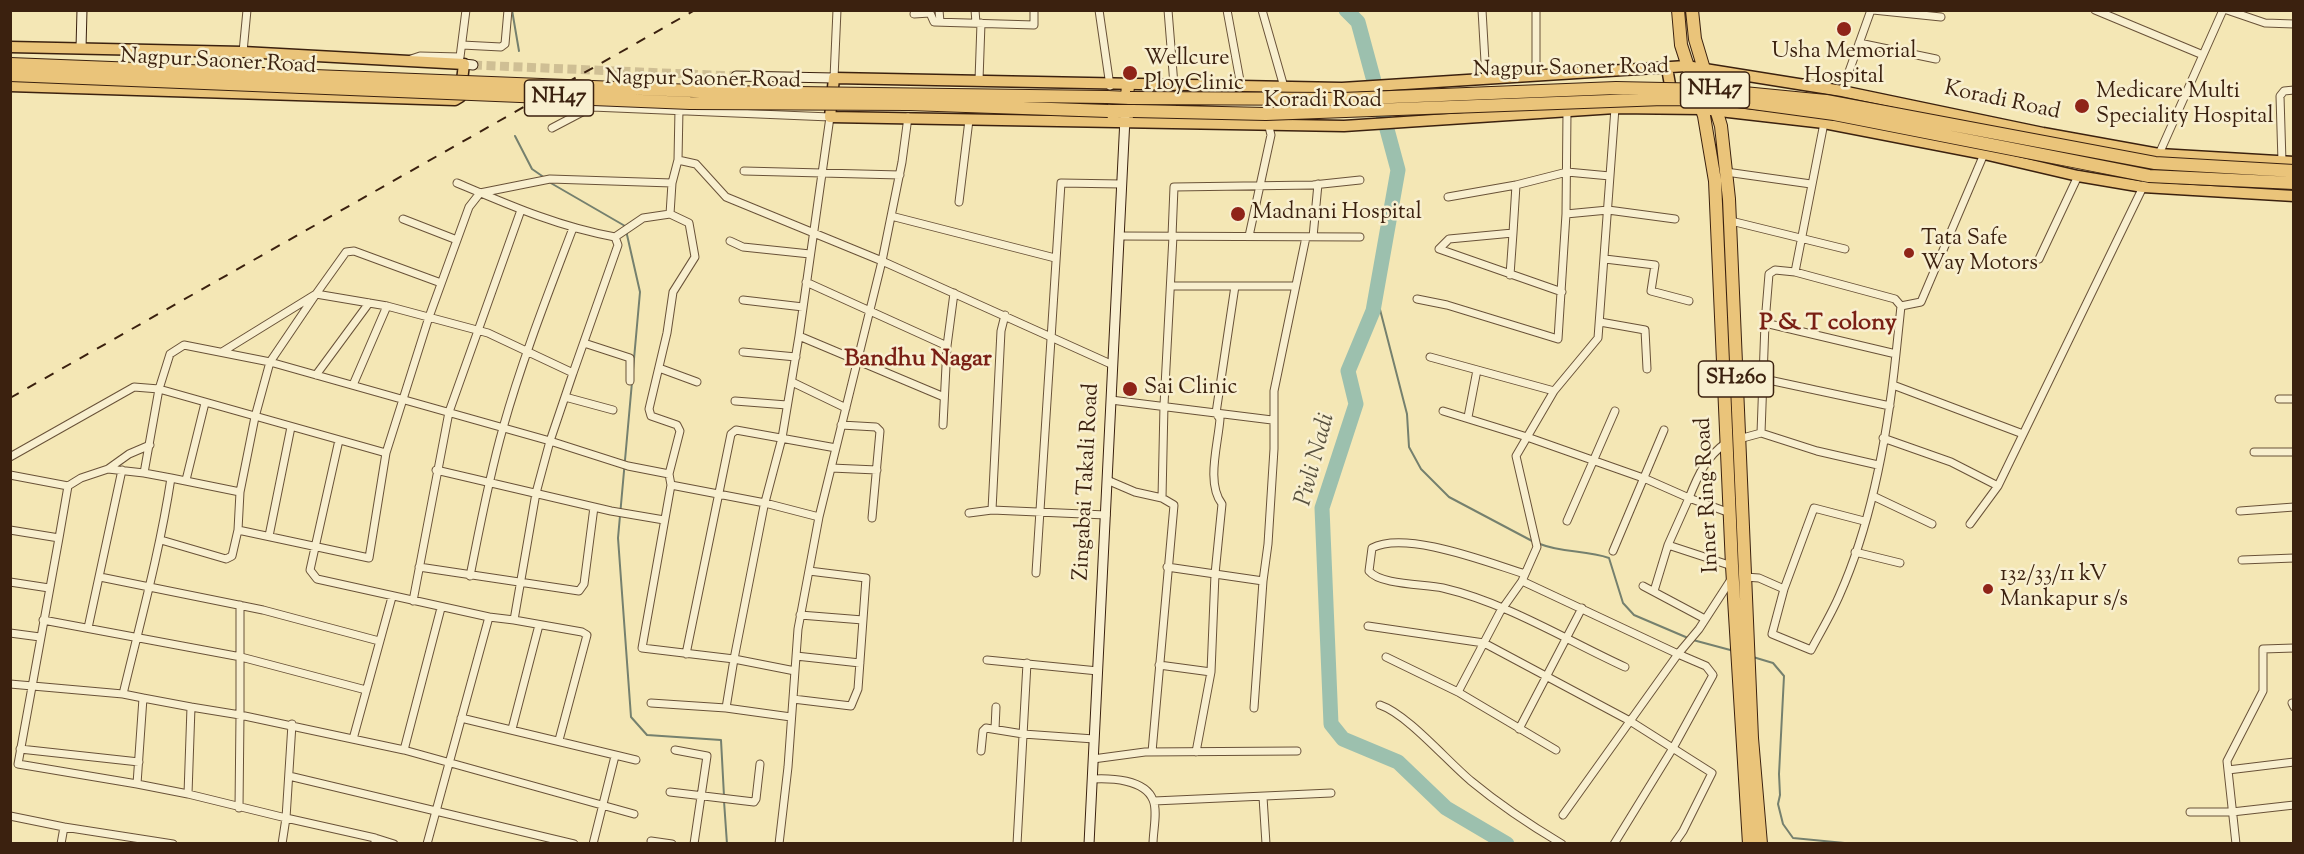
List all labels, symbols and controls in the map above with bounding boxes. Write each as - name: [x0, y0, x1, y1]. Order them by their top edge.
- marker: Usha Memorial Hospital: [1835, 20, 1853, 38]
- place label: Usha Memorial Hospital: [1771, 40, 1917, 92]
- street label: Nagpur Saoner Road: [119, 45, 317, 81]
- place label: Wellcure PloyClinic: [1144, 47, 1244, 98]
- street label: Nagpur Saoner Road: [1473, 55, 1669, 85]
- marker: Wellcure PloyClinic: [1121, 64, 1139, 82]
- street label: Nagpur Saoner Road: [605, 66, 801, 96]
- road number: NH47: [1680, 72, 1750, 108]
- street label: Koradi Road: [1942, 77, 2062, 127]
- road number: NH47: [524, 80, 594, 116]
- place label: Medicare Multi Speciality Hospital: [2096, 80, 2274, 132]
- street label: Koradi Road: [1264, 89, 1382, 115]
- marker: Medicare Multi Speciality Hospital: [2073, 97, 2091, 115]
- place label: Madnani Hospital: [1252, 201, 1422, 227]
- marker: Madnani Hospital: [1229, 205, 1247, 223]
- place label: Tata Safe Way Motors: [1921, 227, 2038, 278]
- marker: Tata Safe Way Motors: [1902, 246, 1916, 260]
- district label: P & T colony: [1759, 311, 1897, 339]
- district label: Bandhu Nagar: [844, 347, 992, 375]
- road number: SH260: [1698, 361, 1774, 397]
- place label: Sai Clinic: [1144, 376, 1237, 402]
- marker: Sai Clinic: [1121, 380, 1139, 398]
- street label: Zingabai Takali Road: [1070, 383, 1106, 581]
- water label: Pivli Nadi: [1291, 411, 1343, 509]
- street label: Inner Ring Road: [1692, 416, 1726, 574]
- place label: 132/33/11 kV Mankapur s/s: [2000, 563, 2128, 614]
- marker: 132/33/11 kV Mankapur s/s: [1981, 582, 1995, 596]

